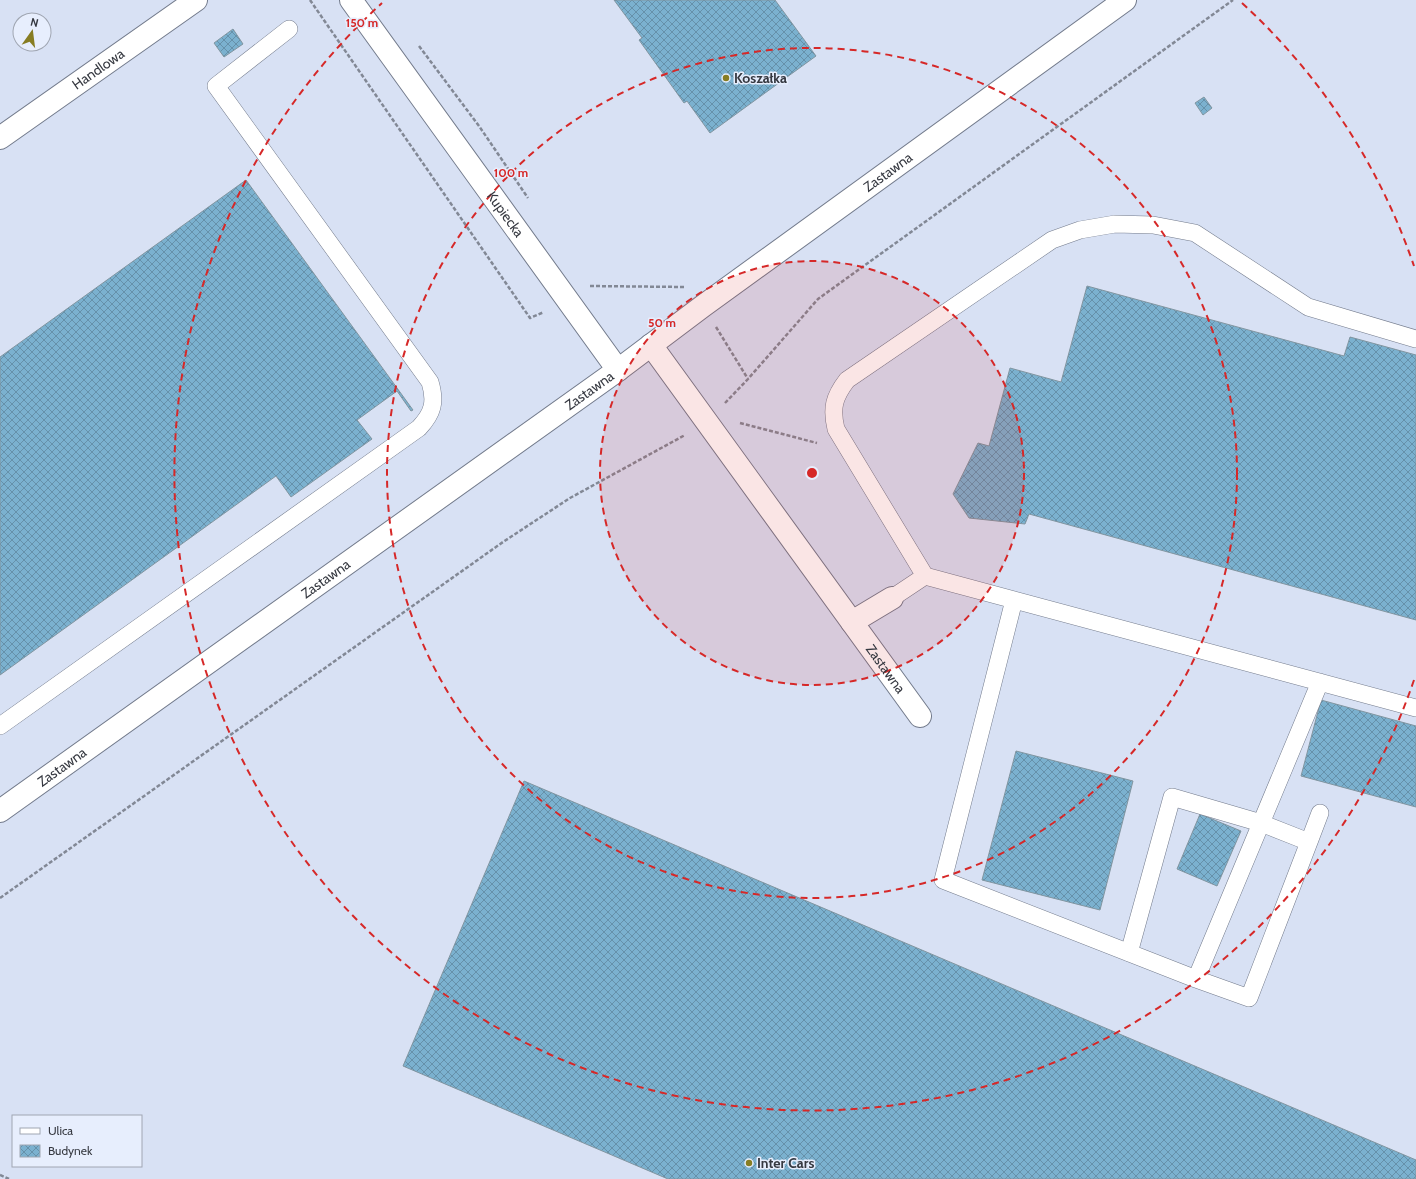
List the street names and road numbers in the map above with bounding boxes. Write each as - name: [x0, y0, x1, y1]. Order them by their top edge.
- street label: Handlowa: [68, 44, 128, 93]
- street label: Zastawna: [860, 148, 916, 196]
- street label: Kupiecka: [483, 188, 528, 241]
- street label: Zastawna: [561, 367, 618, 414]
- street label: Zastawna: [298, 555, 354, 602]
- street label: Zastawna: [862, 641, 910, 697]
- street label: Zastawna: [34, 743, 90, 790]

